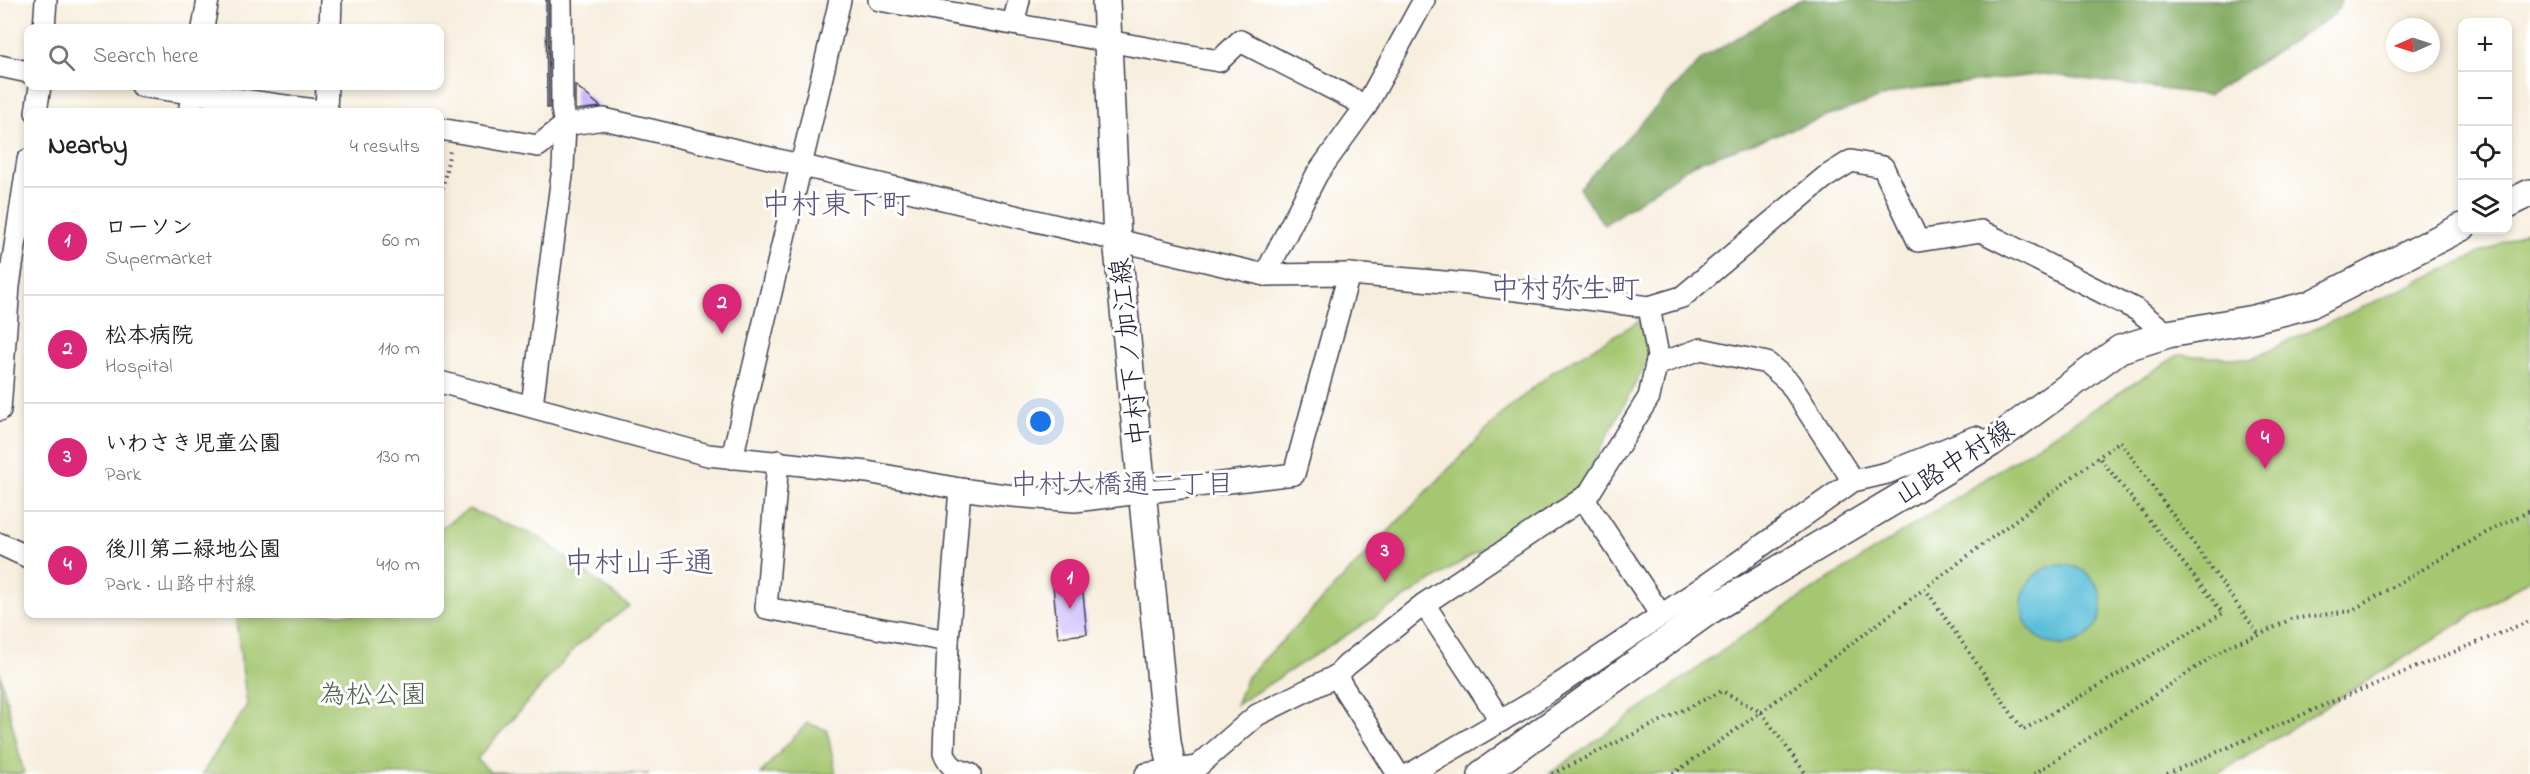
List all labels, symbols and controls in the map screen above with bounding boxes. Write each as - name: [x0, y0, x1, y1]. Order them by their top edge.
- north arrow: [2386, 18, 2440, 72]
- map controls: [2458, 18, 2512, 234]
- button: +: [2458, 18, 2512, 72]
- search box: [24, 24, 444, 90]
- icon: search: [45, 41, 78, 74]
- text: Search here: [93, 41, 198, 73]
- button: −: [2458, 72, 2512, 126]
- button: locate: [2458, 126, 2512, 180]
- text: Nearby: [48, 128, 127, 166]
- text: 4 results: [350, 133, 420, 162]
- button: layers: [2458, 180, 2512, 234]
- district label: 中村東下町: [761, 185, 911, 229]
- text: ローソン: [105, 213, 193, 245]
- text: 1: [64, 227, 71, 256]
- text: 60 m: [382, 227, 420, 256]
- text: Supermarket: [105, 245, 212, 274]
- street label: 中村下ノ加江線: [1102, 256, 1161, 448]
- district label: 中村弥生町: [1490, 269, 1640, 313]
- pin: 2: [702, 284, 742, 334]
- text: 松本病院: [105, 321, 193, 353]
- text: 2: [63, 335, 72, 364]
- text: 110 m: [378, 335, 420, 364]
- text: Hospital: [105, 353, 173, 382]
- your location: [1026, 407, 1055, 436]
- street label: 山路中村線: [1888, 412, 2023, 516]
- pin: 4: [2246, 420, 2284, 469]
- text: いわさき児童公園: [105, 429, 281, 461]
- text: 3: [63, 443, 72, 472]
- text: 130 m: [376, 443, 420, 472]
- text: Park: [105, 461, 141, 490]
- district label: 中村大橋通二丁目: [1010, 466, 1234, 507]
- pin: 3: [1366, 532, 1404, 582]
- text: 後川第二緑地公園: [105, 535, 281, 567]
- district label: 中村山手通: [564, 543, 714, 587]
- text: 4: [63, 551, 72, 580]
- text: 410 m: [376, 551, 420, 580]
- pin: 1: [1050, 560, 1090, 609]
- text: Park · 山路中村線: [105, 571, 255, 600]
- park label: 為松公園: [319, 677, 427, 716]

